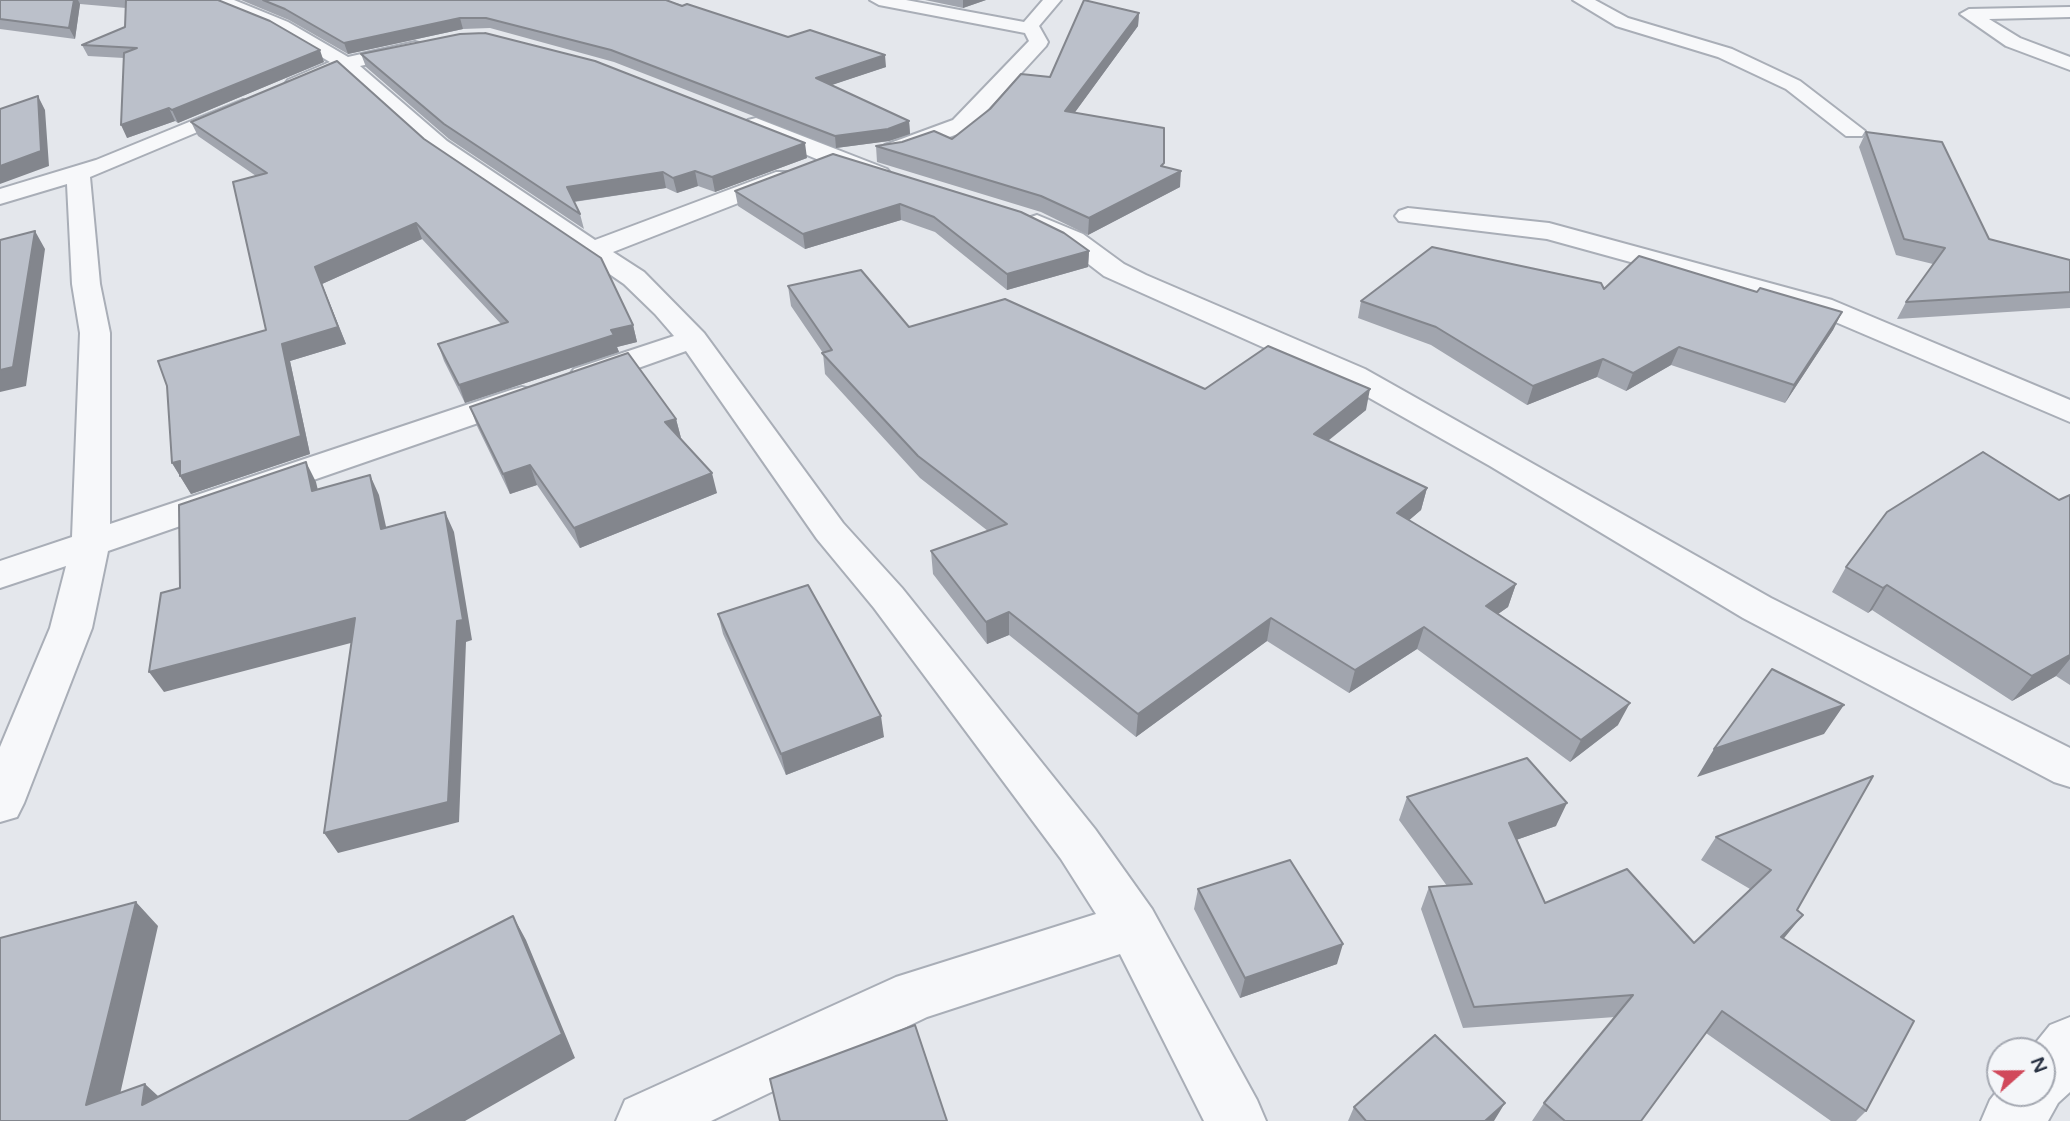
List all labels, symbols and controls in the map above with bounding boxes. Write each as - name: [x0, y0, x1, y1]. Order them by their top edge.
- north arrow: [1986, 1037, 2056, 1107]
- text: N: [2026, 1054, 2052, 1076]

